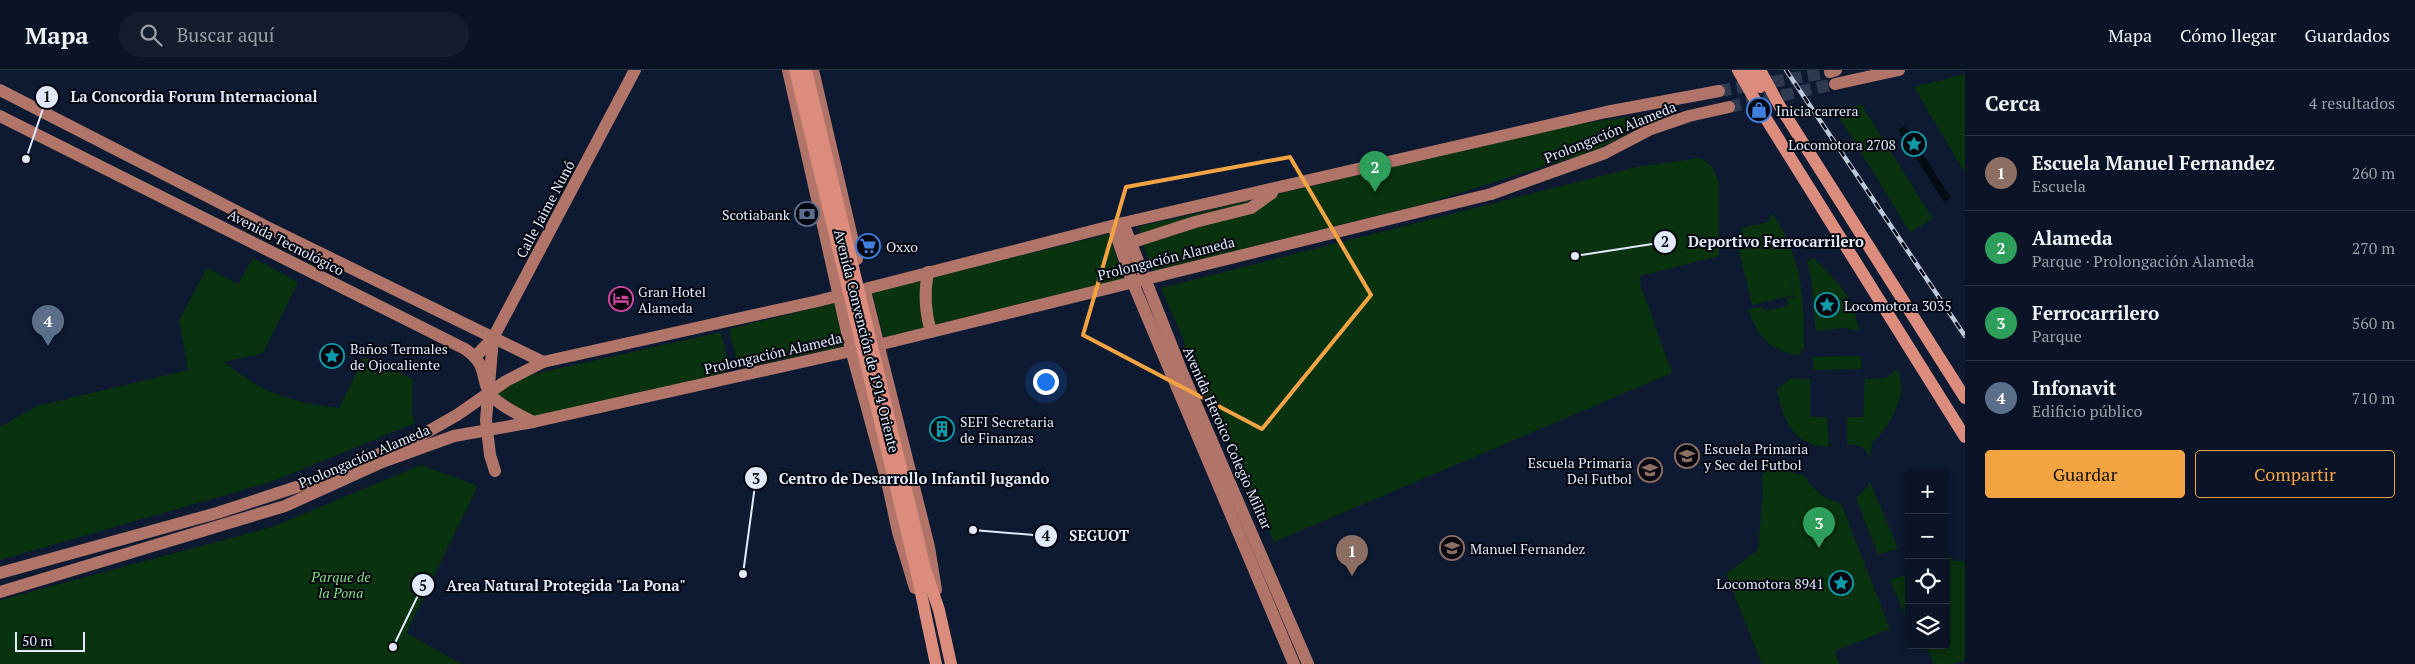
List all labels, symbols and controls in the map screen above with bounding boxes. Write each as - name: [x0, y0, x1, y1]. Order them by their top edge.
- search box: [119, 12, 469, 57]
- text: Mapa: [25, 19, 89, 51]
- icon: search: [137, 21, 165, 49]
- text: Buscar aquí: [177, 22, 274, 47]
- text: Mapa: [2108, 23, 2152, 47]
- text: Cómo llegar: [2180, 23, 2276, 47]
- text: Guardados: [2304, 23, 2390, 47]
- callout: La Concordia Forum Internacional: [35, 82, 327, 112]
- text: 1: [43, 86, 51, 106]
- text: La Concordia Forum Internacional: [70, 86, 318, 106]
- text: Cerca: [1985, 89, 2040, 117]
- text: 4 resultados: [2309, 92, 2395, 114]
- street label: Prolongación Alameda: [1541, 97, 1679, 167]
- shop icon: Inicia carrera: [1746, 97, 1772, 123]
- place label: Inicia carrera: [1776, 101, 1859, 120]
- place icon: Locomotora 2708: [1901, 131, 1927, 157]
- place label: Locomotora 2708: [1788, 135, 1896, 154]
- text: Escuela Manuel Fernandez: [2032, 150, 2275, 175]
- pin: 2: [1359, 151, 1391, 192]
- street label: Calle Jaime Nunó: [511, 157, 579, 261]
- text: 1: [1996, 162, 2006, 184]
- text: 260 m: [2352, 162, 2395, 184]
- text: Escuela: [2032, 175, 2086, 197]
- bank icon: Scotiabank: [794, 201, 820, 227]
- street label: Avenida Tecnológico: [225, 204, 348, 280]
- place label: Scotiabank: [722, 205, 791, 224]
- text: Alameda: [2032, 225, 2112, 250]
- street label: Avenida Convención de 1914 Oriente: [830, 227, 904, 455]
- callout: Deportivo Ferrocarrilero: [1653, 227, 1874, 257]
- text: 2: [1661, 231, 1669, 251]
- text: Deportivo Ferrocarrilero: [1688, 231, 1864, 251]
- street label: Prolongación Alameda: [1095, 232, 1237, 284]
- supermarket icon: Oxxo: [855, 233, 881, 259]
- place label: Oxxo: [886, 237, 918, 256]
- text: 2: [1996, 237, 2006, 259]
- text: 270 m: [2352, 237, 2395, 259]
- text: Parque · Prolongación Alameda: [2032, 250, 2254, 272]
- place label: Gran Hotel Alameda: [638, 282, 706, 317]
- hotel icon: Gran Hotel Alameda: [608, 286, 634, 312]
- place icon: Locomotora 3035: [1814, 292, 1840, 318]
- place label: Locomotora 3035: [1844, 296, 1952, 315]
- text: Ferrocarrilero: [2032, 300, 2159, 325]
- pin: 4: [32, 305, 64, 346]
- text: 3: [1996, 312, 2006, 334]
- text: 560 m: [2352, 312, 2395, 334]
- text: Parque: [2032, 325, 2082, 347]
- street label: Prolongación Alameda: [702, 328, 844, 378]
- place label: Baños Termales de Ojocaliente: [350, 339, 448, 374]
- place icon: Baños Termales de Ojocaliente: [319, 343, 345, 369]
- street label: Avenida Heroico Colegio Militar: [1179, 344, 1277, 533]
- your location: [1033, 369, 1059, 395]
- text: Infonavit: [2032, 375, 2116, 400]
- text: 4: [1996, 387, 2006, 409]
- text: 710 m: [2352, 387, 2395, 409]
- text: Edificio público: [2032, 400, 2142, 422]
- place label: SEFI Secretaria de Finanzas: [960, 412, 1054, 447]
- building icon: SEFI Secretaria de Finanzas: [929, 416, 955, 442]
- street label: Prolongación Alameda: [295, 420, 433, 492]
- place label: Escuela Primaria y Sec del Futbol: [1703, 439, 1808, 474]
- school or university icon: Escuela Primaria y Sec del Futbol: [1674, 443, 1700, 469]
- button: Guardar: [1985, 450, 2185, 498]
- button: Compartir: [2195, 450, 2395, 498]
- place label: Escuela Primaria Del Futbol: [1528, 453, 1632, 488]
- school or university icon: Escuela Primaria Del Futbol: [1637, 457, 1663, 483]
- callout: Centro de Desarrollo Infantil Jugando: [743, 463, 1059, 493]
- text: 3: [752, 468, 760, 488]
- text: Centro de Desarrollo Infantil Jugando: [779, 468, 1049, 488]
- map controls: [1905, 469, 1950, 649]
- button: +: [1905, 469, 1950, 514]
- pin: 3: [1803, 507, 1835, 548]
- button: −: [1905, 514, 1950, 559]
- callout: SEGUOT: [1034, 521, 1138, 551]
- text: 4: [1042, 525, 1051, 545]
- text: SEGUOT: [1069, 525, 1129, 545]
- pin: 1: [1336, 535, 1368, 576]
- school or university icon: Manuel Fernandez: [1439, 535, 1465, 561]
- place label: Manuel Fernandez: [1470, 539, 1586, 558]
- button: locate: [1905, 559, 1950, 604]
- park label: Parque de la Pona: [310, 567, 371, 602]
- callout: Area Natural Protegida "La Pona": [411, 570, 696, 600]
- place icon: Locomotora 8941: [1828, 570, 1854, 596]
- place label: Locomotora 8941: [1716, 574, 1824, 593]
- text: 5: [419, 575, 427, 595]
- text: Area Natural Protegida "La Pona": [446, 575, 686, 595]
- button: layers: [1905, 604, 1950, 649]
- scale bar: [15, 629, 85, 652]
- text: 50 m: [22, 631, 52, 650]

